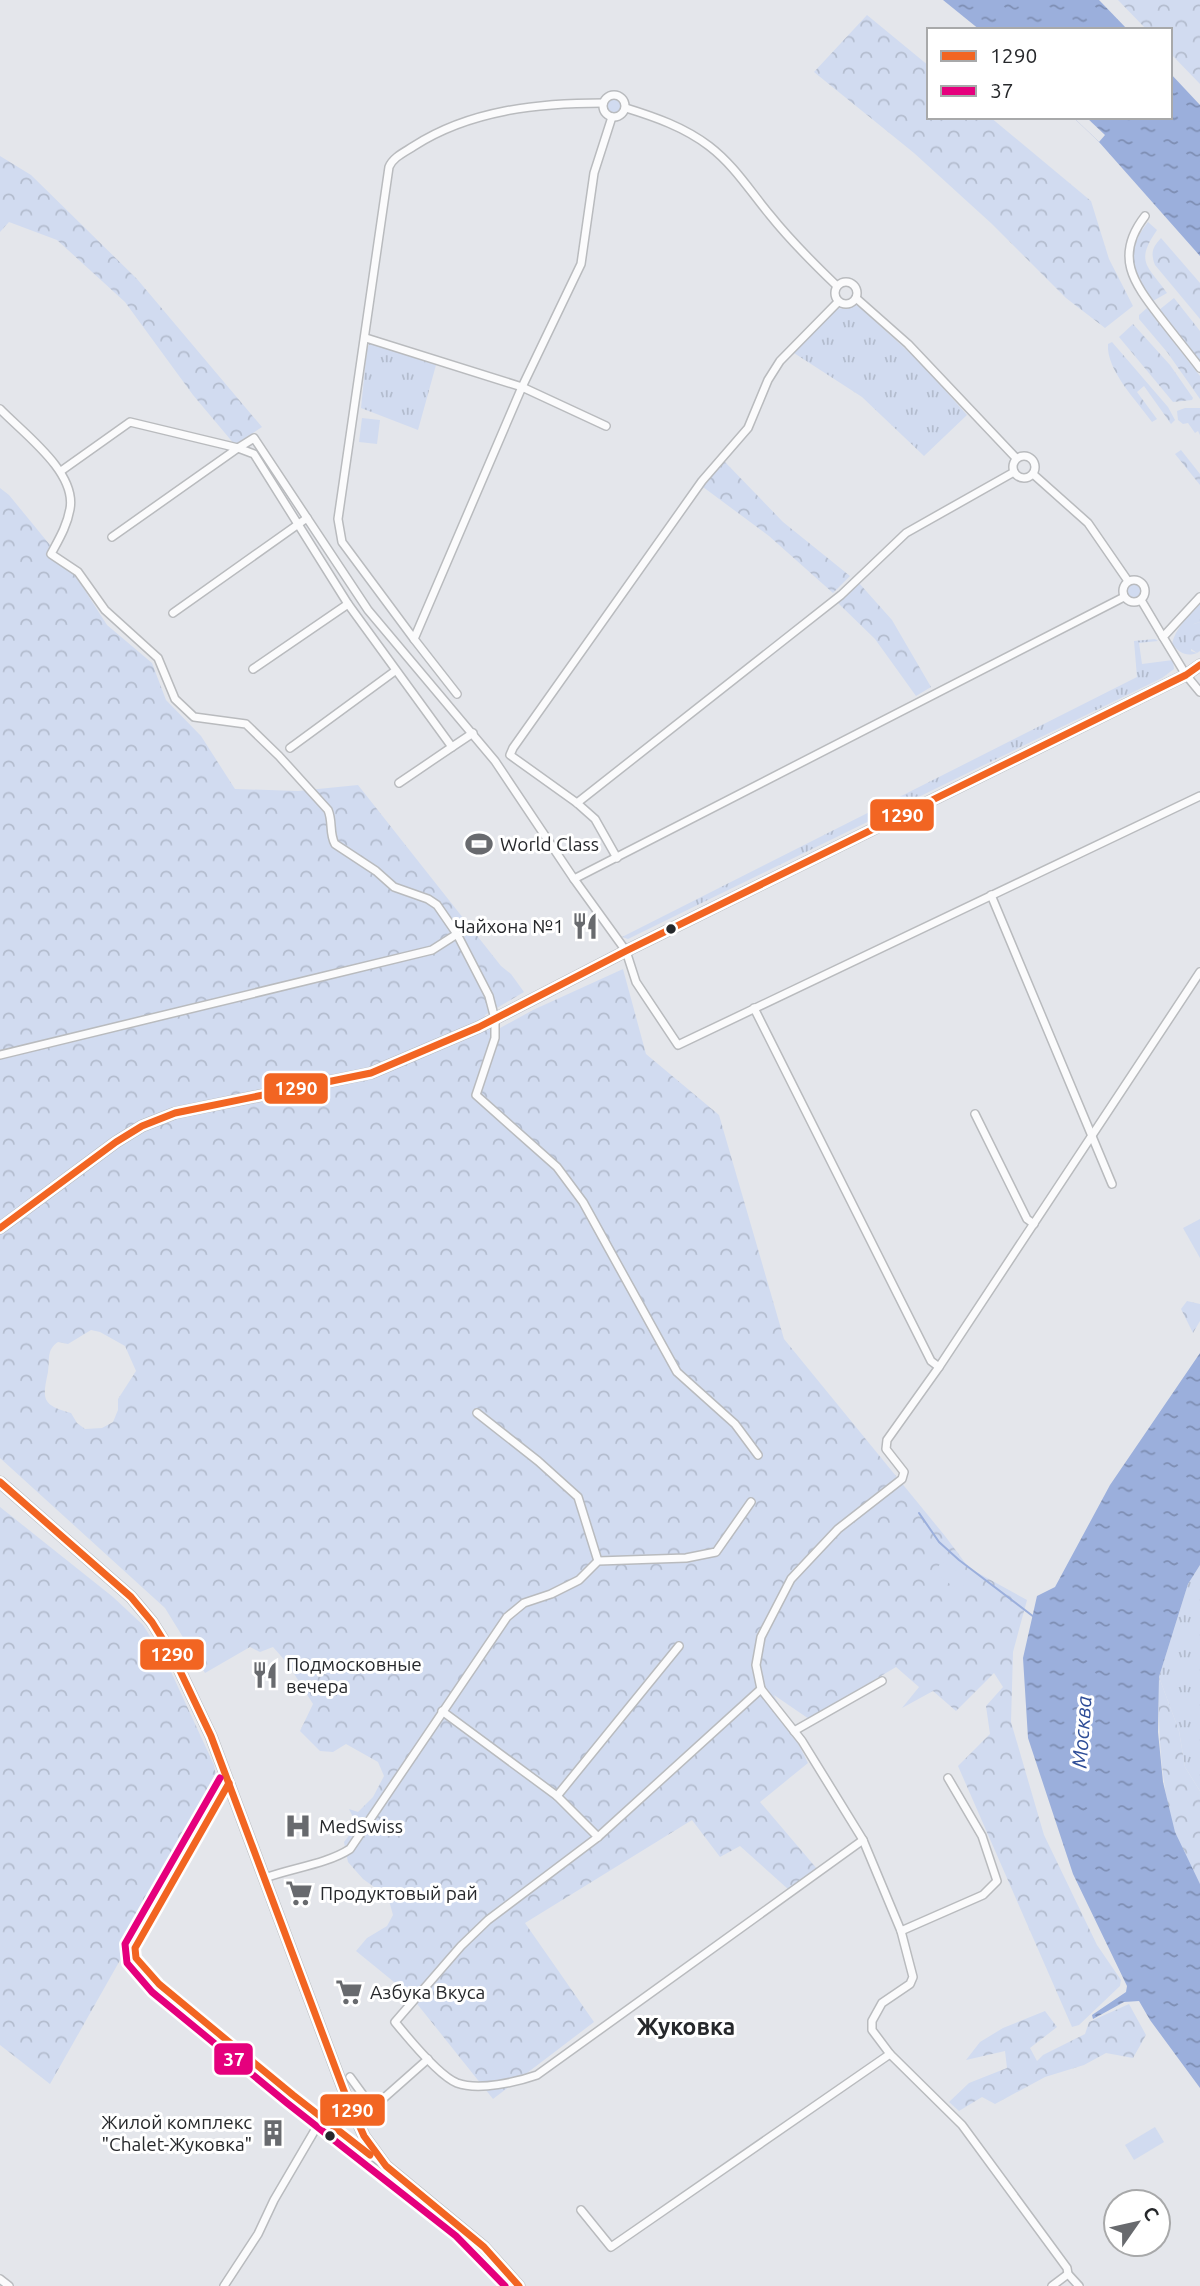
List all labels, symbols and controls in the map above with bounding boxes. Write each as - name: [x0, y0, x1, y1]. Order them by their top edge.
- legend: [927, 28, 1172, 119]
- text: 1290: [990, 43, 1037, 67]
- text: 37: [990, 78, 1014, 102]
- line badge: 1290: [869, 798, 935, 832]
- text: 1290: [881, 804, 923, 826]
- sports icon: World Class: [464, 829, 494, 859]
- place label: World Class: [500, 833, 599, 855]
- restaurant icon: Чайхона №1: [570, 911, 600, 941]
- place label: Чайхона №1: [454, 915, 564, 937]
- unlabelled marker: [664, 922, 678, 936]
- line badge: 1290: [263, 1072, 329, 1105]
- text: 1290: [275, 1077, 317, 1099]
- line badge: 1290: [139, 1638, 205, 1671]
- text: 1290: [151, 1643, 193, 1665]
- place label: Подмосковные вечера: [286, 1653, 422, 1697]
- restaurant icon: Подмосковные вечера: [250, 1660, 280, 1690]
- water label: Москва: [1067, 1695, 1095, 1769]
- hospital icon: MedSwiss: [283, 1811, 313, 1841]
- place label: MedSwiss: [319, 1815, 403, 1837]
- supermarket icon: Продуктовый рай: [284, 1878, 314, 1908]
- place label: Продуктовый рай: [320, 1882, 478, 1904]
- supermarket icon: Азбука Вкуса: [334, 1977, 364, 2007]
- place label: Азбука Вкуса: [370, 1981, 485, 2003]
- district label: Жуковка: [637, 2014, 735, 2039]
- line badge: 37: [213, 2042, 254, 2076]
- text: 37: [223, 2048, 245, 2070]
- line badge: 1290: [319, 2093, 386, 2127]
- text: 1290: [331, 2099, 373, 2121]
- place label: Жилой комплекс "Chalet-Жуковка": [101, 2111, 252, 2155]
- building icon: Жилой комплекс "Chalet-Жуковка": [258, 2118, 288, 2148]
- unlabelled marker: [323, 2129, 337, 2143]
- north arrow: [1102, 2188, 1172, 2258]
- text: С: [1139, 2202, 1164, 2225]

